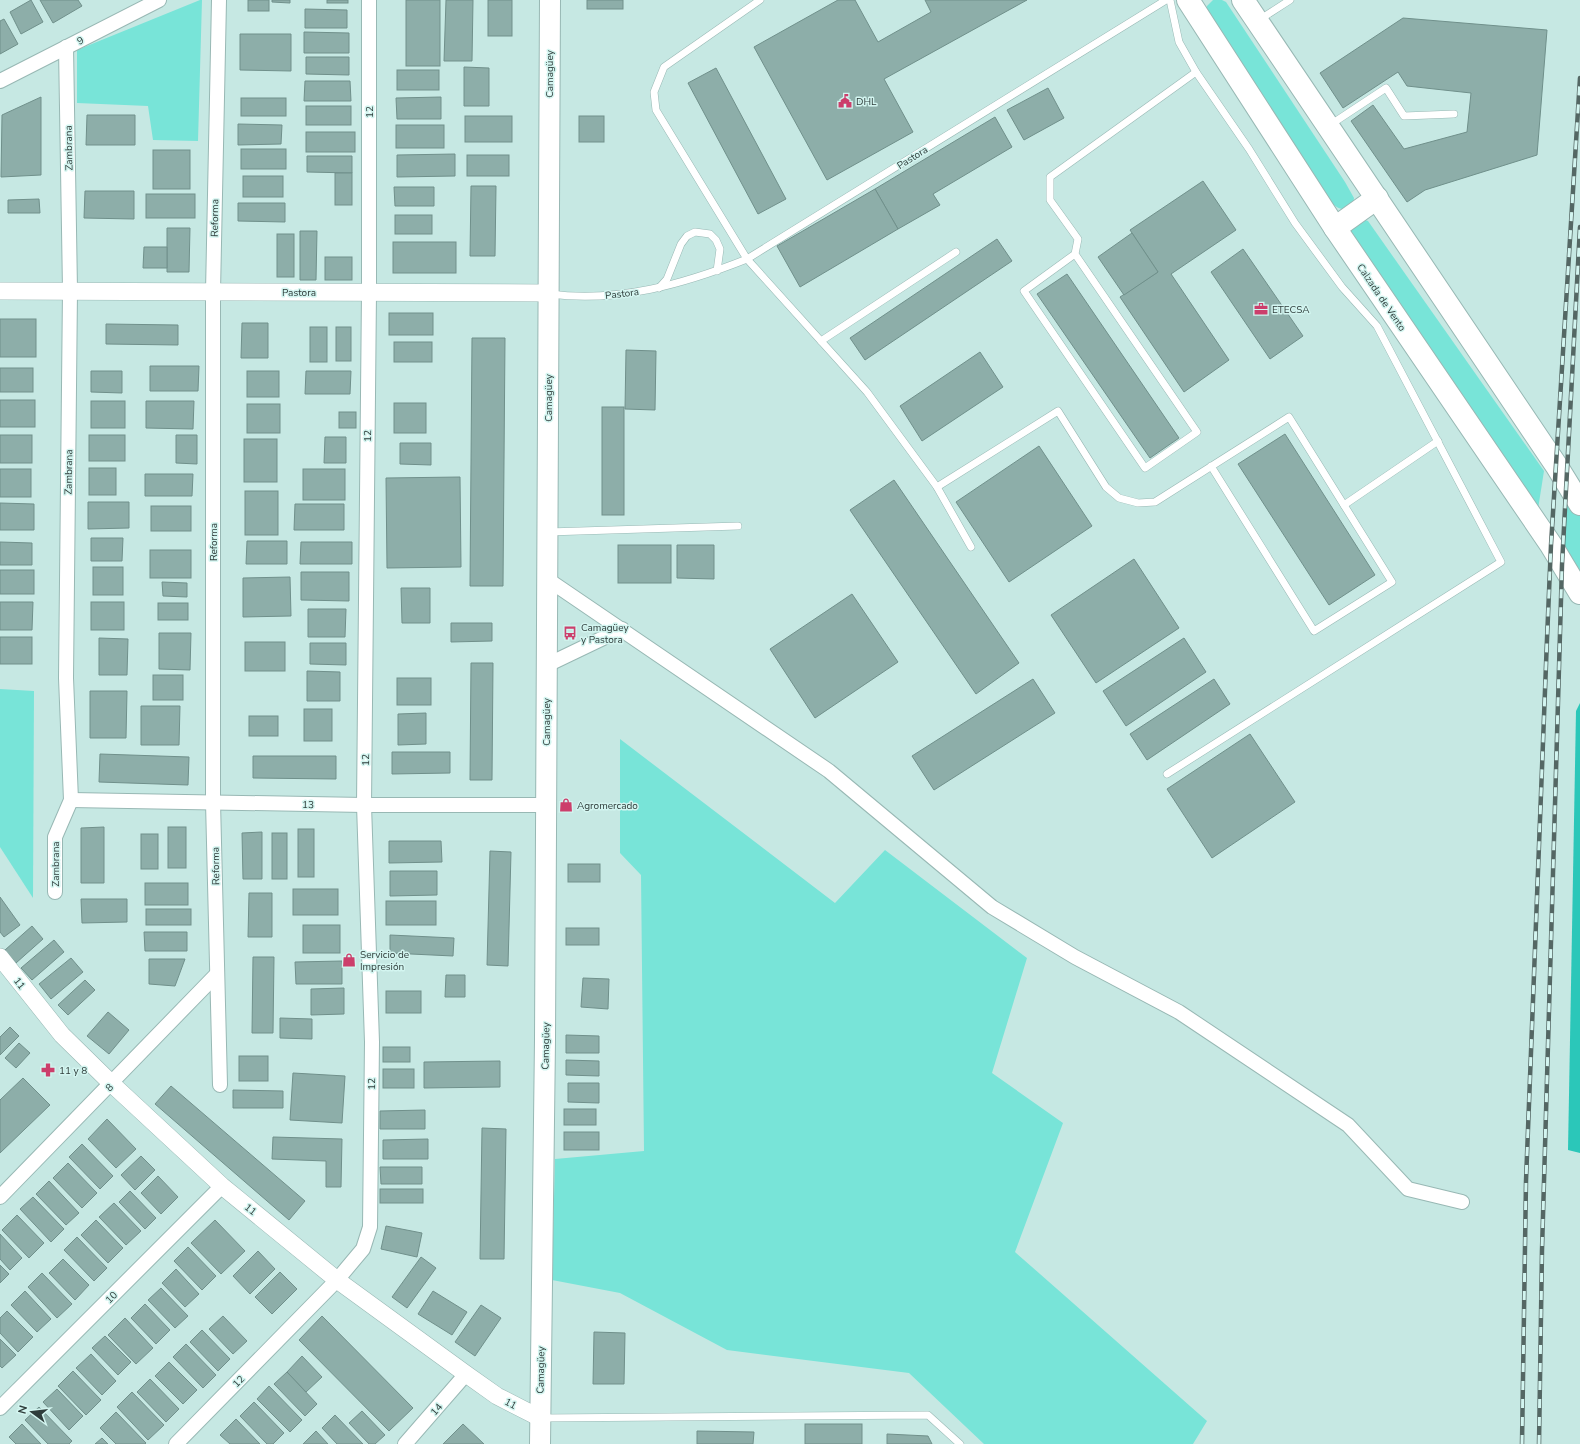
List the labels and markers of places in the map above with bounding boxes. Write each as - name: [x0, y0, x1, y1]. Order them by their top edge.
- public building icon: DHL: [837, 93, 853, 109]
- place label: DHL: [856, 95, 877, 109]
- office icon: ETECSA: [1253, 301, 1269, 317]
- place label: ETECSA: [1272, 303, 1310, 317]
- place label: Camagüey y Pastora: [581, 621, 629, 647]
- bus stop icon: Camagüey y Pastora: [562, 625, 578, 641]
- shop icon: Agromercado: [558, 797, 574, 813]
- place label: Agromercado: [577, 799, 638, 813]
- place label: Servicio de Impresión: [360, 948, 409, 974]
- shop icon: Servicio de Impresión: [341, 952, 357, 968]
- pharmacy icon: 11 y 8: [40, 1062, 56, 1078]
- place label: 11 y 8: [59, 1064, 87, 1078]

